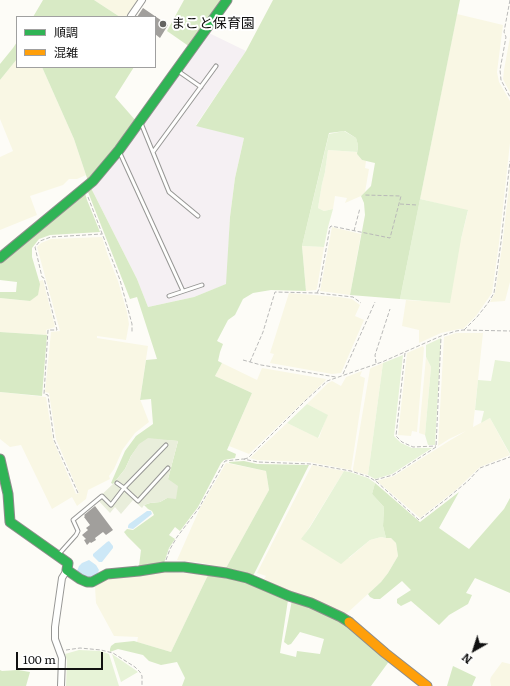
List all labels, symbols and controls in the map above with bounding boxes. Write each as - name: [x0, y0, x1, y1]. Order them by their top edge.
- legend: [16, 16, 156, 68]
- place label: まこと保育園: [171, 16, 255, 32]
- marker: まこと保育園: [158, 19, 168, 29]
- text: 順調: [54, 23, 78, 41]
- text: 混雑: [54, 43, 78, 61]
- north arrow: [454, 630, 494, 670]
- scale bar: [18, 644, 105, 670]
- text: 100 m: [23, 650, 56, 668]
- text: N: [458, 650, 475, 668]

